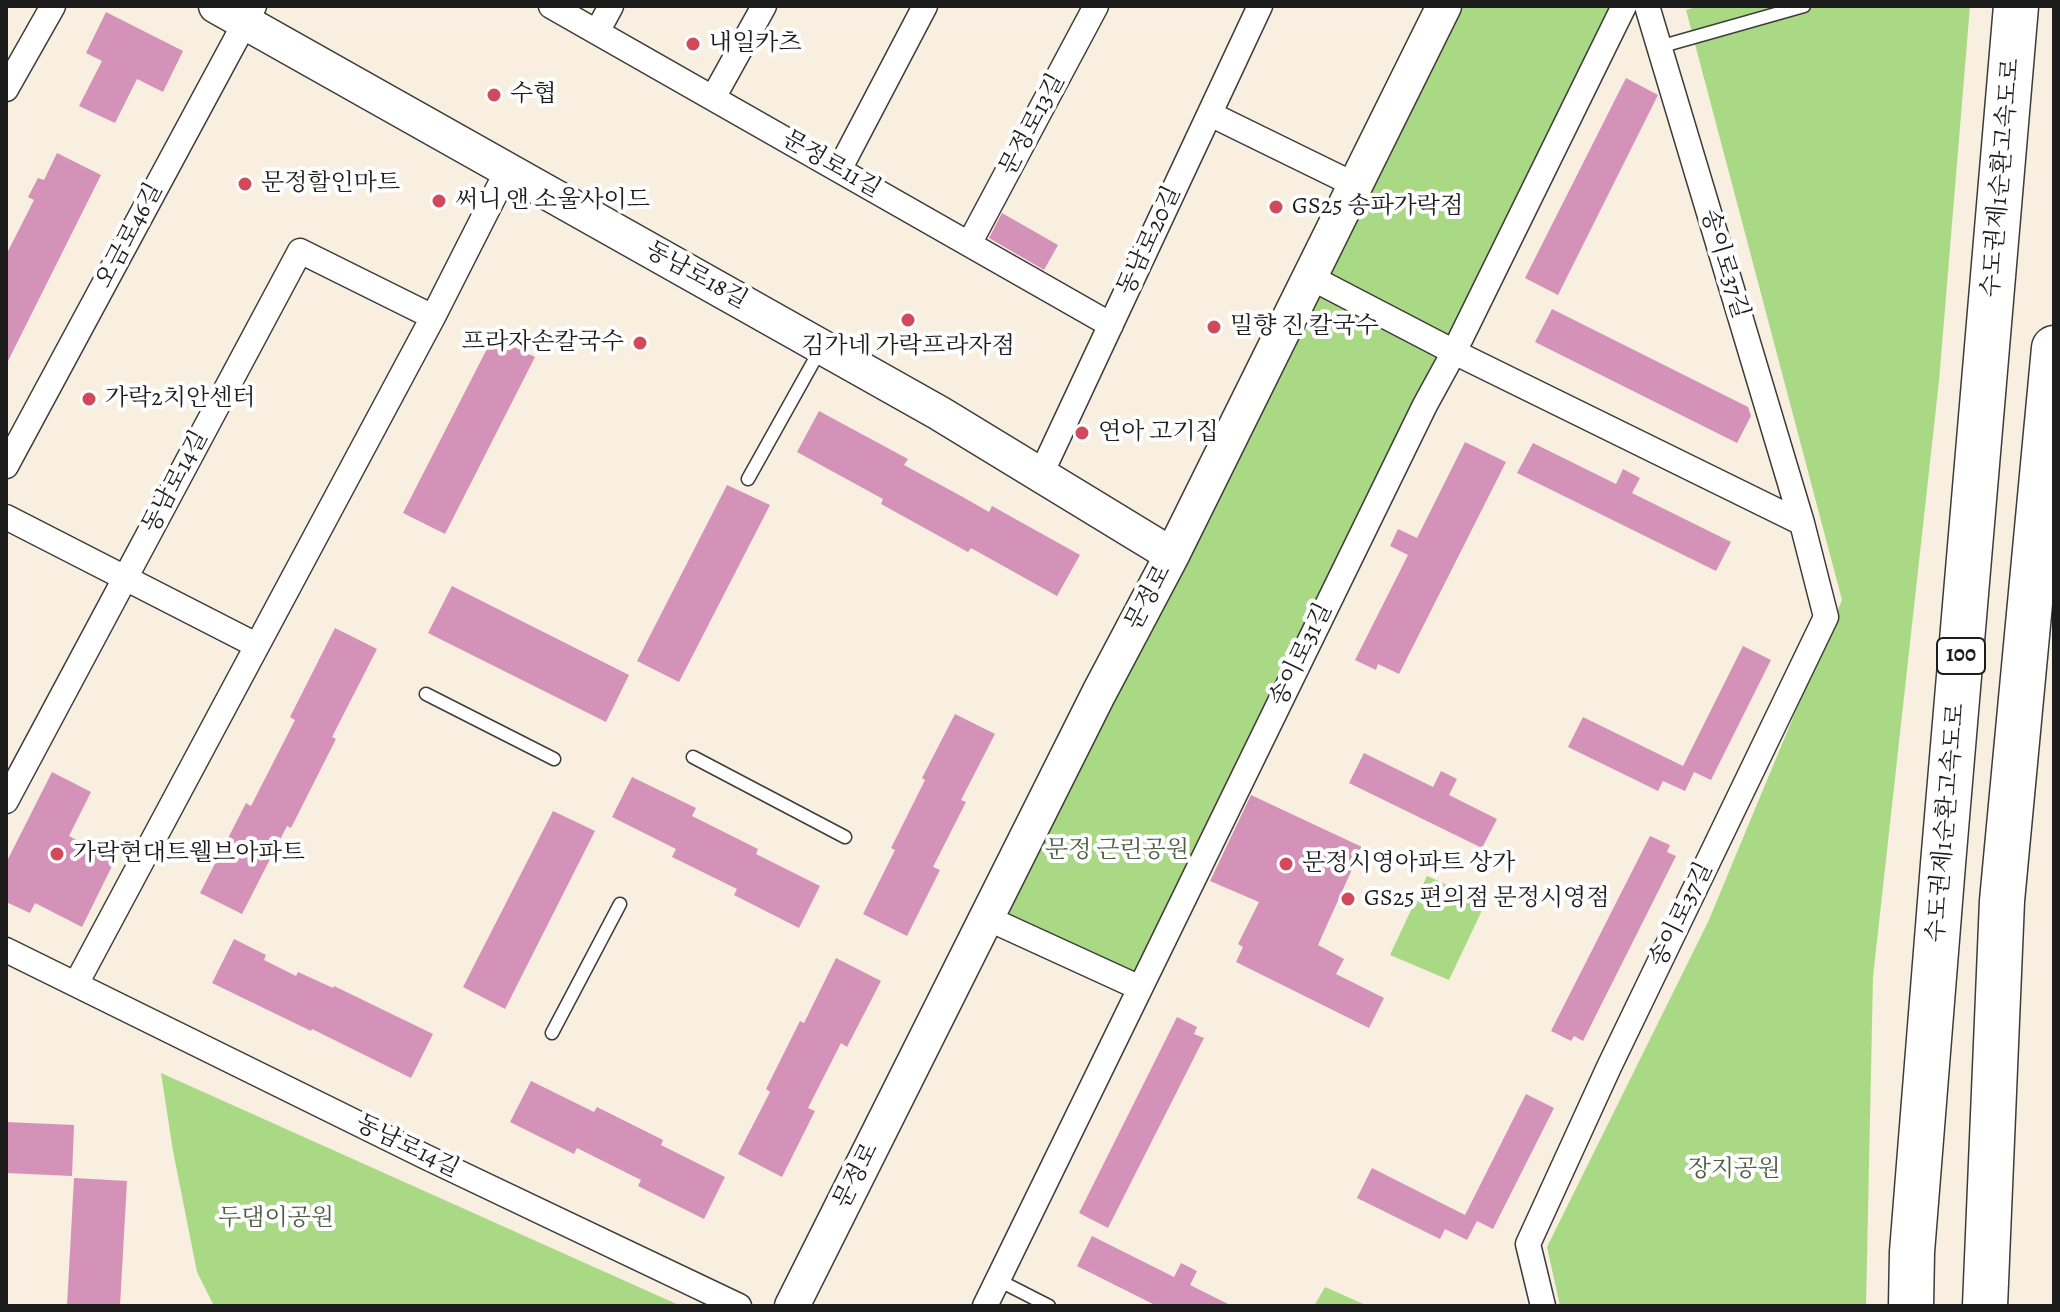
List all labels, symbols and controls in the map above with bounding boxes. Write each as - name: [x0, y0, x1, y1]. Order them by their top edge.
- place label: 내일카츠: [709, 30, 802, 58]
- marker: 내일카츠: [684, 35, 702, 53]
- street label: 수도권제1순환고속도로: [1977, 57, 2027, 299]
- street label: 문정로13길: [994, 69, 1072, 181]
- place label: 수협: [510, 81, 556, 109]
- marker: 수협: [485, 86, 503, 104]
- street label: 문정로11길: [777, 125, 885, 205]
- place label: 문정할인마트: [261, 170, 400, 198]
- marker: 문정할인마트: [236, 175, 254, 193]
- street label: 오금로46길: [90, 179, 170, 293]
- street label: 동남로20길: [1112, 182, 1188, 300]
- place label: 써니 앤 소울사이드: [455, 187, 650, 215]
- marker: 써니 앤 소울사이드: [430, 192, 448, 210]
- place label: GS25 송파가락점: [1292, 193, 1463, 221]
- marker: GS25 송파가락점: [1267, 198, 1285, 216]
- street label: 송이로37길: [1694, 206, 1754, 322]
- street label: 동남로18길: [640, 236, 752, 316]
- marker: 김가네 가락프라자점: [899, 311, 917, 329]
- place label: 밀향 진 칼국수: [1230, 313, 1379, 341]
- marker: 밀향 진 칼국수: [1205, 318, 1223, 336]
- place label: 프라자손칼국수: [462, 329, 624, 357]
- place label: 김가네 가락프라자점: [801, 333, 1015, 361]
- marker: 프라자손칼국수: [631, 334, 649, 352]
- place label: 가락2치안센터: [105, 385, 256, 413]
- marker: 가락2치안센터: [80, 390, 98, 408]
- place label: 연아 고기집: [1098, 419, 1219, 447]
- marker: 연아 고기집: [1073, 424, 1091, 442]
- street label: 동남로14길: [137, 426, 215, 538]
- street label: 문정로: [1120, 561, 1178, 635]
- street label: 송이로31길: [1265, 599, 1339, 711]
- road number: 100: [1937, 638, 1985, 674]
- street label: 수도권제1순환고속도로: [1922, 702, 1972, 944]
- park label: 문정 근린공원: [1045, 837, 1189, 865]
- place label: 가락현대트웰브아파트: [73, 840, 305, 868]
- marker: 가락현대트웰브아파트: [48, 845, 66, 863]
- place label: 문정시영아파트 상가: [1302, 850, 1515, 878]
- marker: 문정시영아파트 상가: [1277, 855, 1295, 873]
- street label: 송이로37길: [1644, 858, 1720, 972]
- place label: GS25 편의점 문정시영점: [1364, 885, 1609, 913]
- marker: GS25 편의점 문정시영점: [1339, 890, 1357, 908]
- street label: 동남로14길: [350, 1110, 464, 1184]
- street label: 문정로: [828, 1138, 886, 1214]
- park label: 장지공원: [1688, 1156, 1780, 1184]
- park label: 두댐이공원: [218, 1205, 334, 1233]

